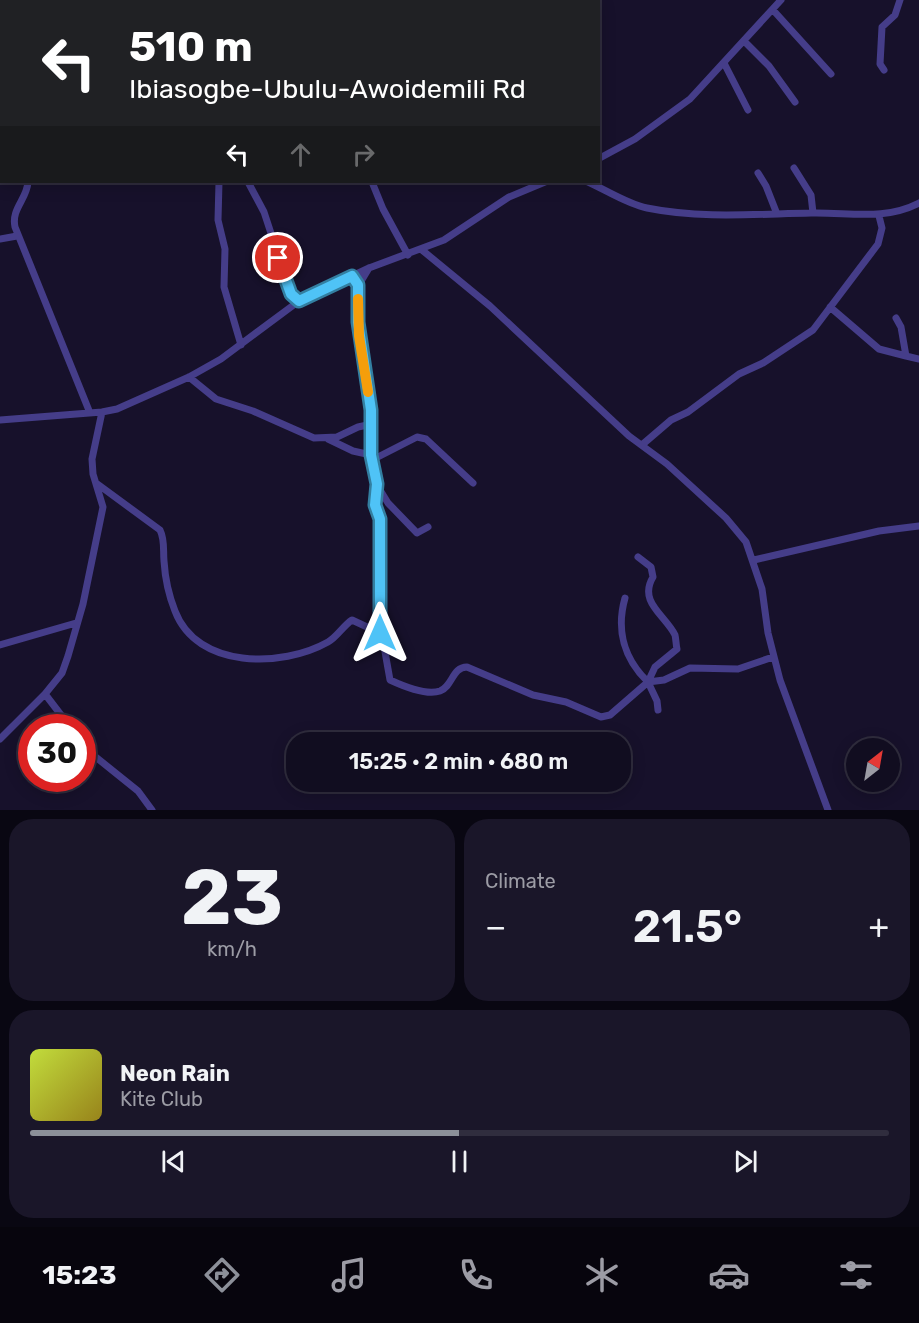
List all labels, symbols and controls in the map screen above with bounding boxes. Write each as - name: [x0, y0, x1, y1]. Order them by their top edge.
- text: 510 m: [129, 22, 253, 72]
- icon: left: [30, 24, 108, 102]
- text: Ibiasogbe-Ubulu-Awoidemili Rd: [129, 73, 526, 105]
- icon: left: [221, 138, 254, 171]
- icon: ahead: [284, 138, 317, 171]
- icon: right: [347, 138, 380, 171]
- pin: [252, 232, 303, 283]
- icon: arrive: [261, 241, 294, 274]
- position arrow: [348, 601, 412, 665]
- speed limit sign: 30: [18, 714, 96, 792]
- north arrow: [846, 738, 900, 792]
- map controls: [846, 738, 900, 792]
- text: 15:25 · 2 min · 680 m: [349, 748, 568, 775]
- text: 23: [181, 851, 283, 944]
- text: Climate: [485, 869, 556, 893]
- text: 21.5°: [633, 900, 742, 953]
- text: −: [485, 907, 506, 946]
- text: +: [868, 907, 889, 946]
- text: km/h: [207, 937, 257, 961]
- text: Neon Rain: [120, 1060, 230, 1087]
- text: Kite Club: [120, 1087, 203, 1111]
- icon: previous: [157, 1145, 190, 1178]
- icon: pause: [443, 1145, 476, 1178]
- icon: next: [729, 1145, 762, 1178]
- icon: directions: [201, 1254, 243, 1296]
- icon: music: [328, 1254, 370, 1296]
- icon: phone: [455, 1254, 497, 1296]
- icon: climate: [581, 1254, 623, 1296]
- icon: car: [708, 1254, 750, 1296]
- icon: filters: [835, 1254, 877, 1296]
- text: 15:23: [42, 1259, 116, 1291]

